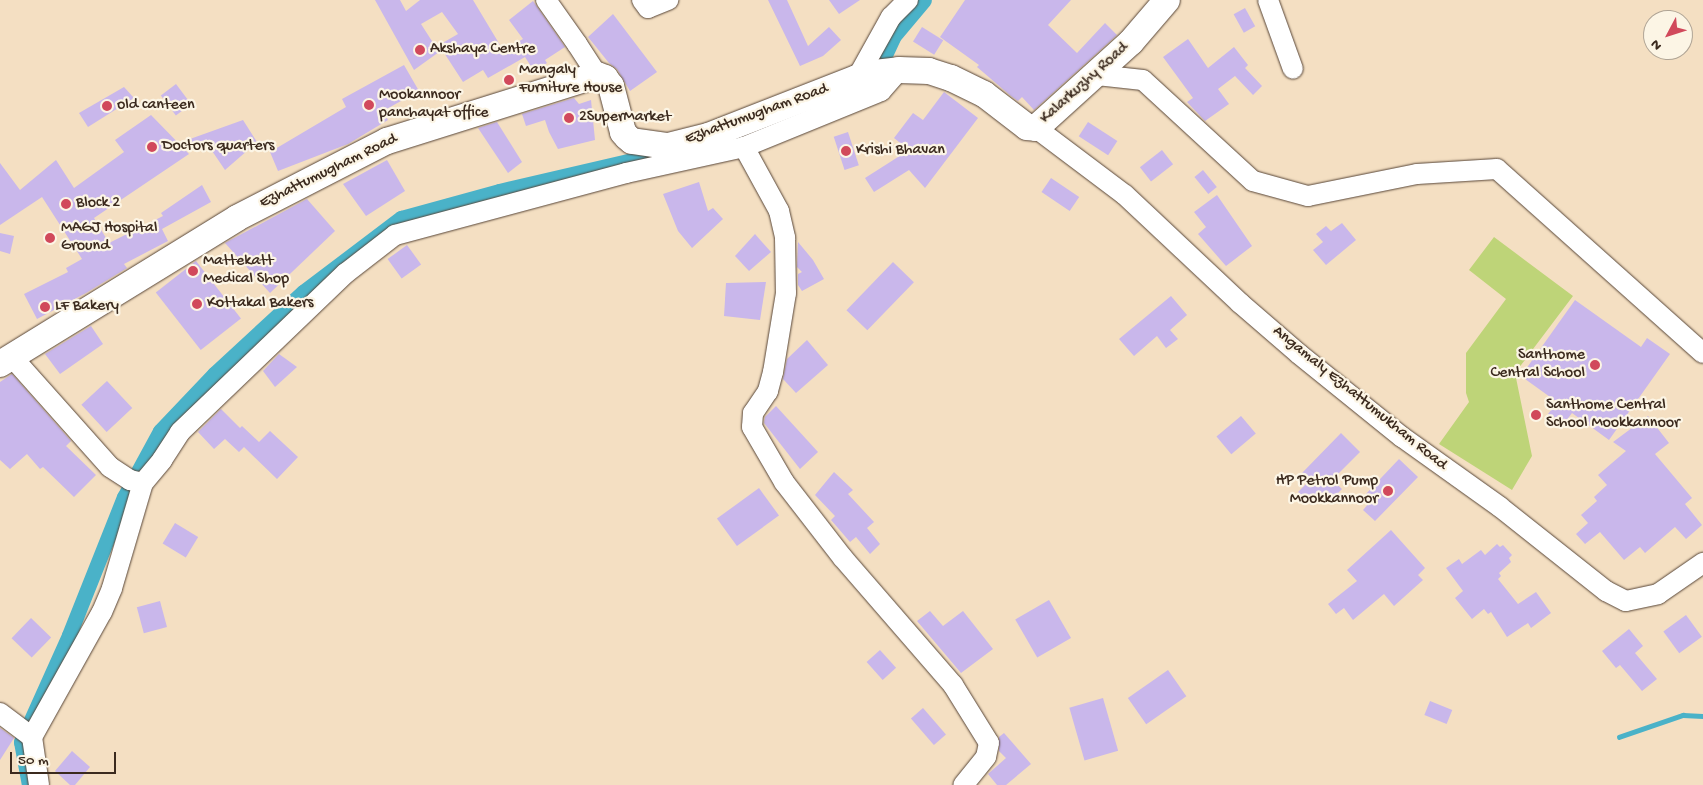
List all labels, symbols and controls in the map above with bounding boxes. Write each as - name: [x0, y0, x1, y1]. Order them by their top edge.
- north arrow: [1643, 10, 1693, 60]
- text: N: [1647, 35, 1666, 53]
- street label: Kalarkuzhy Road: [1037, 39, 1133, 129]
- place label: Akshaya Centre: [430, 40, 535, 60]
- marker: Akshaya Centre: [414, 44, 426, 56]
- place label: Mangaly Furniture House: [519, 61, 622, 99]
- marker: Mangaly Furniture House: [503, 74, 515, 86]
- street label: Ezhattumugham Road: [683, 80, 831, 150]
- place label: Mookannoor panchayat office: [379, 86, 489, 124]
- place label: old canteen: [117, 96, 195, 116]
- marker: Mookannoor panchayat office: [363, 99, 375, 111]
- marker: old canteen: [101, 100, 113, 112]
- place label: 2SuperMarket: [579, 108, 671, 128]
- marker: 2SuperMarket: [563, 112, 575, 124]
- street label: Ezhattumugham Road: [257, 130, 401, 214]
- place label: Doctors quarters: [162, 137, 274, 157]
- marker: Doctors quarters: [146, 141, 158, 153]
- place label: Krishi Bhavan: [856, 141, 945, 161]
- marker: Krishi Bhavan: [840, 145, 852, 157]
- place label: Block 2: [76, 194, 120, 214]
- marker: Block 2: [60, 198, 72, 210]
- place label: MAGJ Hospital Ground: [61, 219, 158, 257]
- marker: MAGJ Hospital Ground: [43, 231, 57, 245]
- place label: Mattekatt Medical Shop: [203, 252, 289, 290]
- marker: Mattekatt Medical Shop: [187, 265, 199, 277]
- place label: Kottakal Bakers: [207, 294, 313, 314]
- place label: LF Bakery: [55, 297, 119, 317]
- marker: Kottakal Bakers: [191, 298, 203, 310]
- marker: LF Bakery: [39, 301, 51, 313]
- street label: Angamaly Ezhattumukham Road: [1268, 323, 1450, 475]
- place label: Santhome Central School: [1490, 346, 1585, 384]
- marker: Santhome Central School: [1589, 359, 1601, 371]
- place label: Santhome Central School Mookkannoor: [1546, 396, 1680, 434]
- marker: Santhome Central School Mookkannoor: [1530, 409, 1542, 421]
- place label: HP Petrol Pump Mookkannoor: [1276, 472, 1378, 510]
- marker: HP Petrol Pump Mookkannoor: [1382, 485, 1394, 497]
- scale bar: [12, 742, 119, 774]
- text: 50 m: [18, 752, 49, 770]

